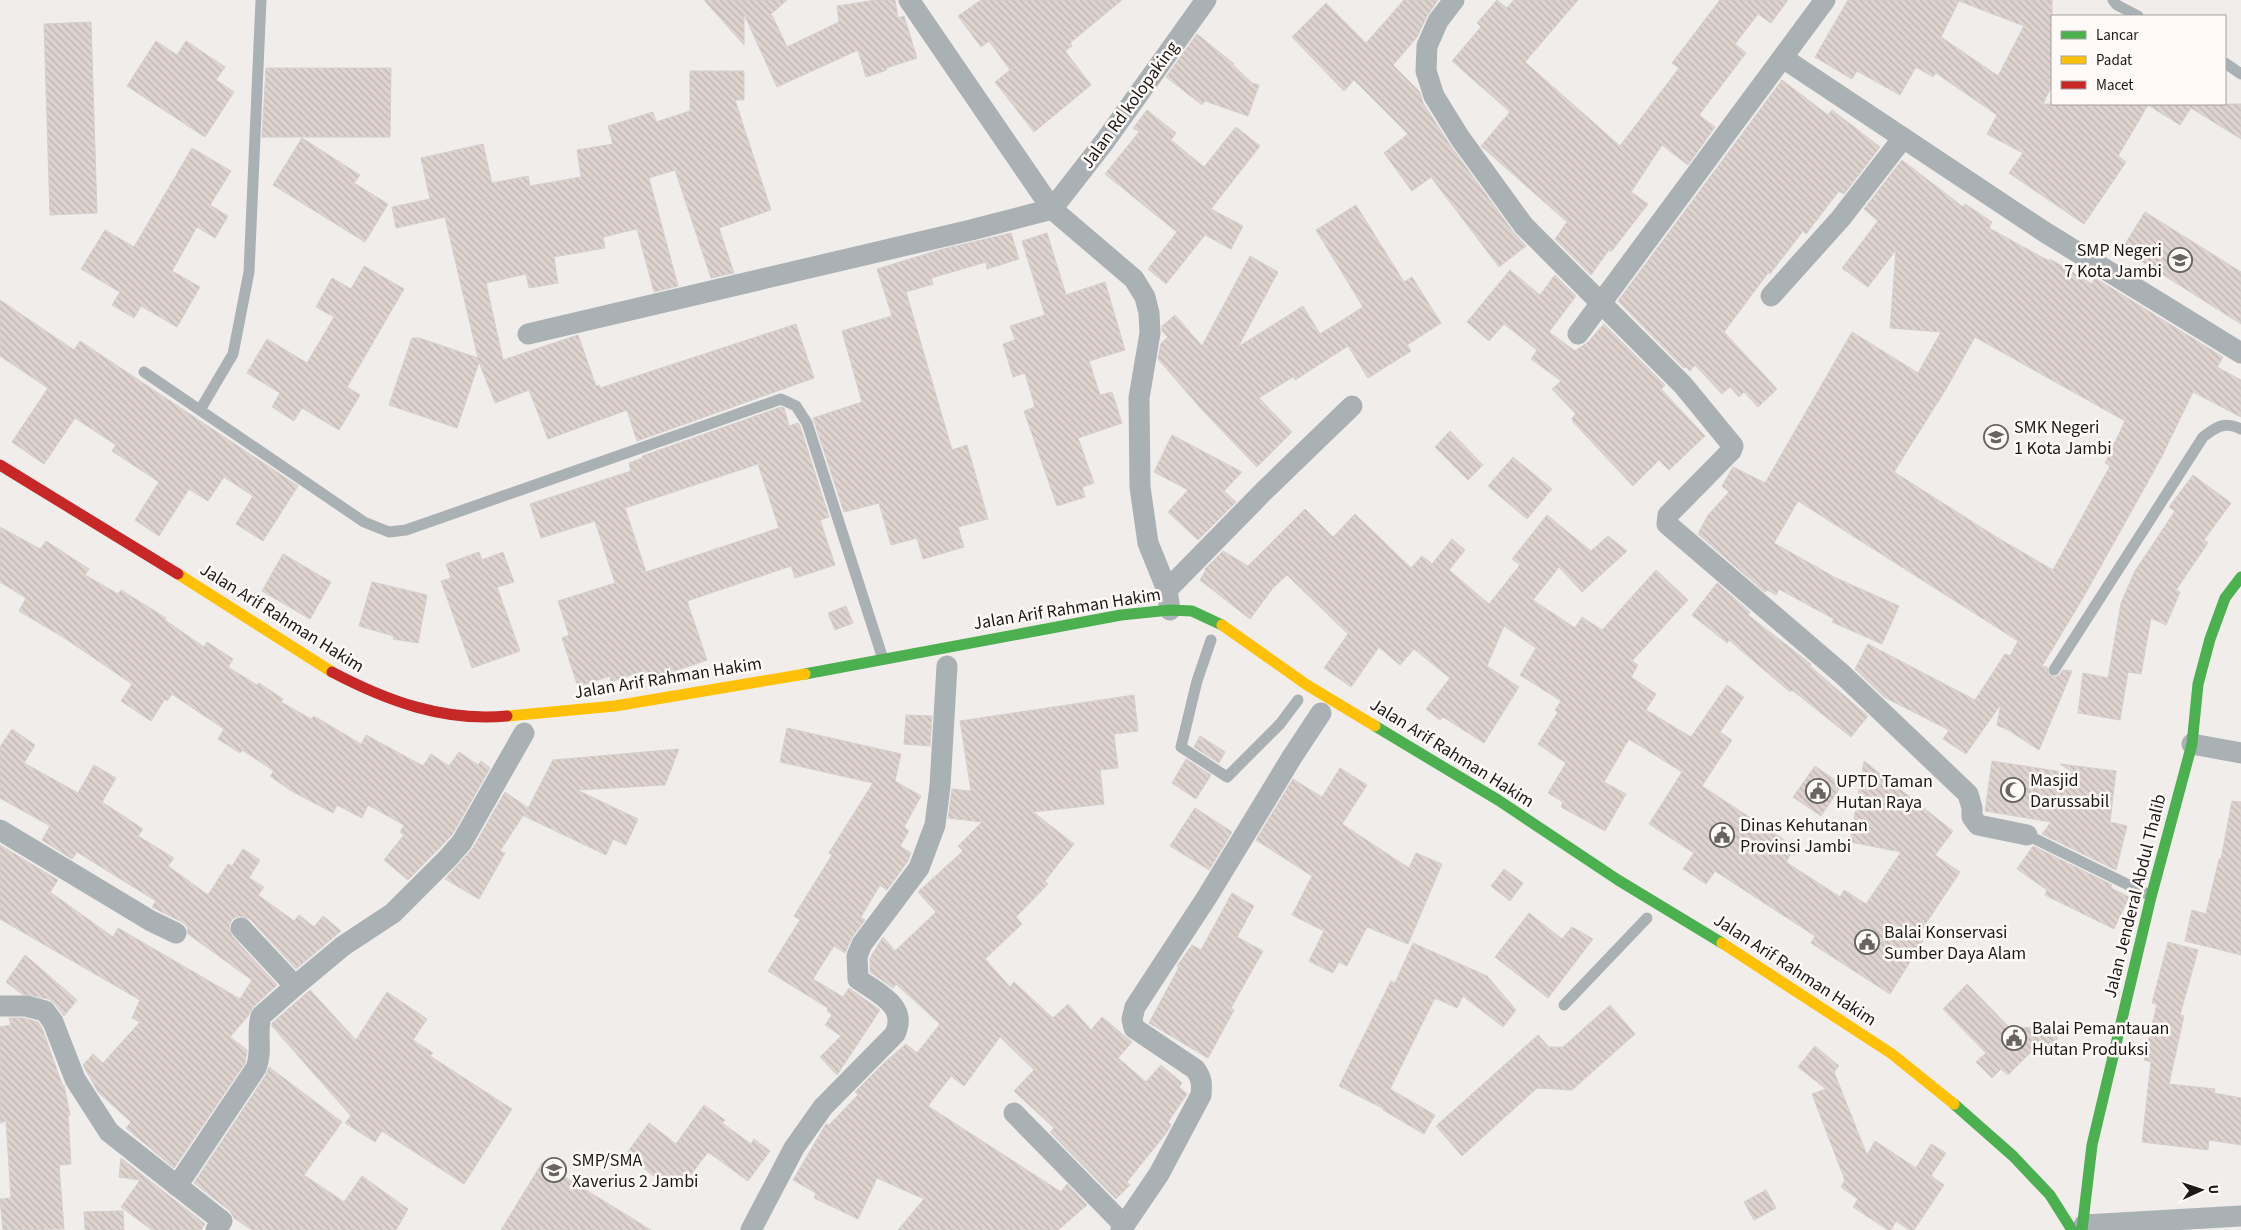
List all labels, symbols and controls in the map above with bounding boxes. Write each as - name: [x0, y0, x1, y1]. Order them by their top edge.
- legend: [2051, 15, 2226, 105]
- text: Lancar: [2096, 25, 2139, 46]
- street label: Jalan Rd kolopaking: [1075, 36, 1185, 174]
- text: Padat: [2096, 50, 2132, 71]
- text: Macet: [2096, 75, 2133, 96]
- place label: SMP Negeri 7 Kota Jambi: [2064, 238, 2162, 284]
- school or university icon: SMP Negeri 7 Kota Jambi: [2167, 247, 2193, 273]
- place label: SMK Negeri 1 Kota Jambi: [2014, 415, 2112, 461]
- school or university icon: SMK Negeri 1 Kota Jambi: [1983, 424, 2009, 450]
- street label: Jalan Arif Rahman Hakim: [195, 557, 369, 679]
- street label: Jalan Arif Rahman Hakim: [971, 582, 1163, 636]
- street label: Jalan Arif Rahman Hakim: [572, 651, 764, 705]
- street label: Jalan Arif Rahman Hakim: [1365, 692, 1539, 814]
- place label: Masjid Darussabil: [2030, 768, 2109, 814]
- place label: UPTD Taman Hutan Raya: [1836, 769, 1933, 815]
- mosque icon: Masjid Darussabil: [2000, 777, 2026, 803]
- public building icon: UPTD Taman Hutan Raya: [1805, 778, 1831, 804]
- street label: Jalan Jenderal Abdul Thalib: [2098, 791, 2172, 1001]
- place label: Dinas Kehutanan Provinsi Jambi: [1740, 813, 1868, 859]
- public building icon: Dinas Kehutanan Provinsi Jambi: [1709, 822, 1735, 848]
- street label: Jalan Arif Rahman Hakim: [1709, 908, 1881, 1032]
- place label: Balai Konservasi Sumber Daya Alam: [1884, 920, 2026, 966]
- public building icon: Balai Konservasi Sumber Daya Alam: [1854, 929, 1880, 955]
- place label: Balai Pemantauan Hutan Produksi: [2032, 1016, 2169, 1062]
- public building icon: Balai Pemantauan Hutan Produksi: [2001, 1025, 2027, 1051]
- place label: SMP/SMA Xaverius 2 Jambi: [572, 1148, 699, 1194]
- school or university icon: SMP/SMA Xaverius 2 Jambi: [541, 1157, 567, 1183]
- north arrow: [2176, 1165, 2226, 1215]
- text: U: [2203, 1184, 2223, 1195]

